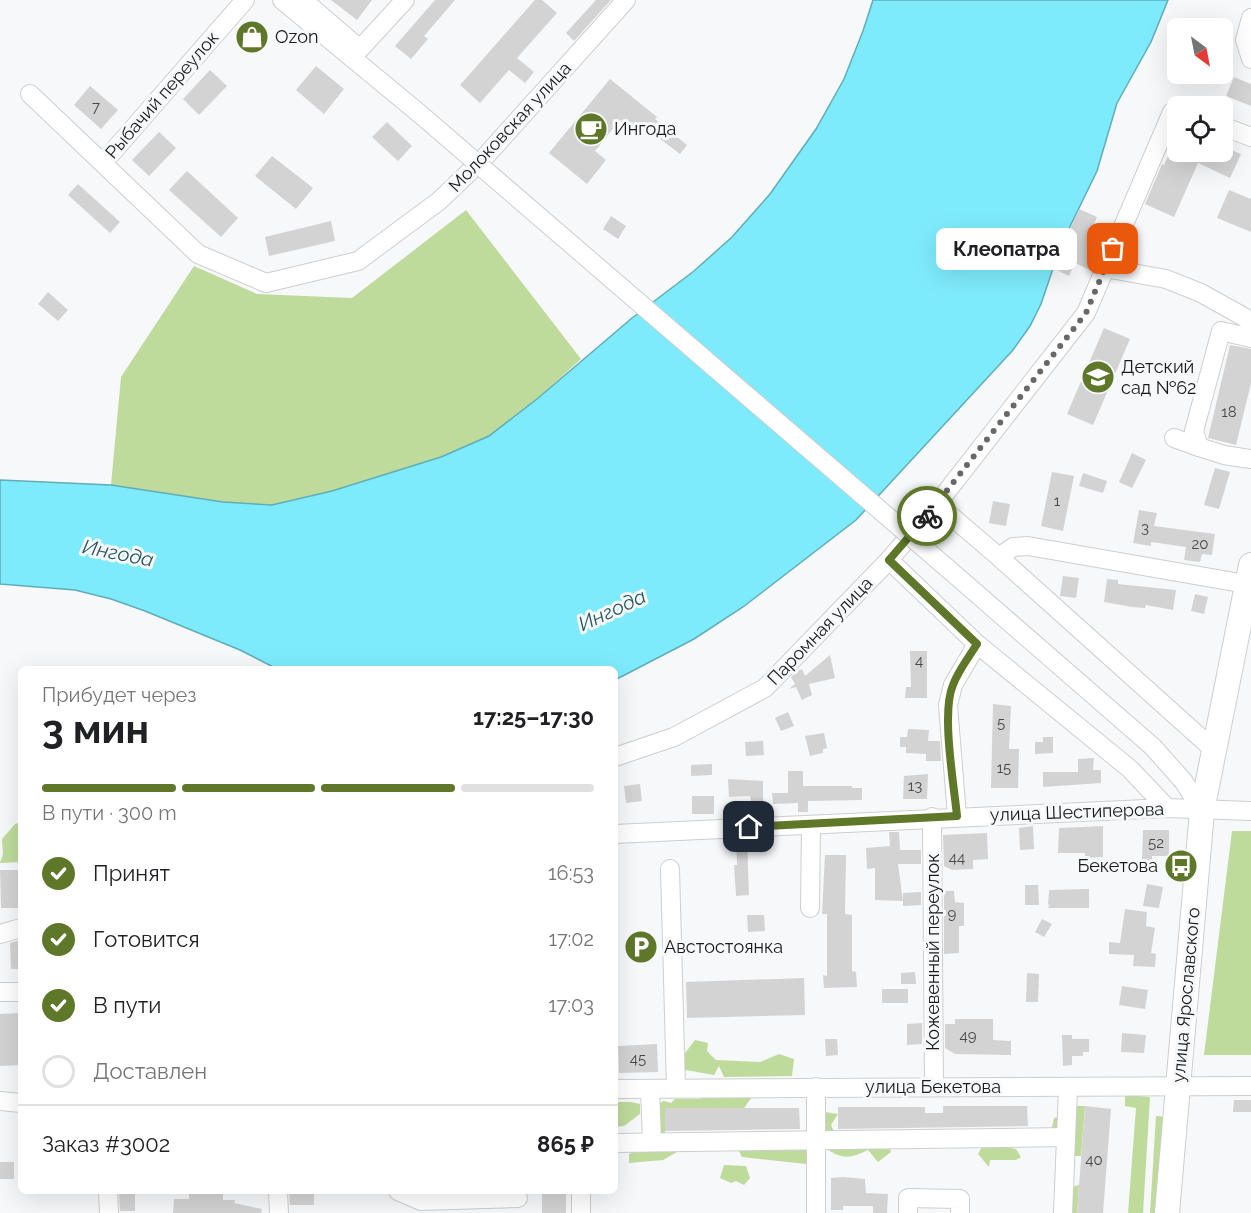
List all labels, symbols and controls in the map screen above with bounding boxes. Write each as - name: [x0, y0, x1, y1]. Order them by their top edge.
- north arrow: [1167, 18, 1233, 84]
- map controls: [1167, 18, 1233, 162]
- shop icon: Ozon: [234, 19, 270, 55]
- place label: Ozon: [275, 26, 318, 47]
- street label: Рыбачий переулок: [101, 27, 223, 163]
- street label: Молоковская улица: [444, 57, 575, 196]
- button: locate: [1167, 96, 1233, 162]
- house number: 7: [92, 98, 100, 116]
- cafe icon: Ингода: [573, 111, 609, 147]
- place label: Ингода: [614, 118, 676, 139]
- pin: [1087, 223, 1138, 274]
- callout: Клеопатра: [936, 228, 1077, 270]
- icon: bag: [1096, 232, 1129, 265]
- text: Клеопатра: [953, 237, 1060, 261]
- place label: Детский сад №62: [1121, 356, 1196, 398]
- school or university icon: Детский сад №62: [1080, 359, 1116, 395]
- house number: 18: [1221, 403, 1237, 421]
- courier: [897, 486, 957, 546]
- house number: 1: [1054, 492, 1061, 510]
- icon: bike: [911, 500, 944, 533]
- house number: 3: [1141, 519, 1149, 537]
- water label: Ингода: [80, 534, 156, 572]
- house number: 20: [1192, 535, 1209, 553]
- street label: Паромная улица: [763, 572, 876, 689]
- water label: Ингода: [574, 584, 650, 636]
- house number: 4: [915, 652, 923, 670]
- text: Прибудет через: [42, 683, 196, 707]
- text: 17:25–17:30: [473, 704, 594, 730]
- text: 3 мин: [42, 706, 149, 752]
- house number: 5: [997, 714, 1005, 732]
- house number: 15: [997, 759, 1011, 777]
- house number: 13: [908, 777, 922, 795]
- street label: улица Шестиперова: [989, 798, 1164, 825]
- text: В пути · 300 m: [42, 801, 177, 825]
- pin: [723, 801, 774, 852]
- icon: home: [732, 810, 765, 843]
- house number: 52: [1148, 834, 1164, 852]
- bus stop icon: Бекетова: [1163, 848, 1199, 884]
- house number: 44: [949, 849, 965, 867]
- street label: Кожевенный переулок: [922, 853, 943, 1051]
- place label: Бекетова: [1078, 855, 1158, 876]
- icon: check: [42, 857, 75, 890]
- text: Принят: [93, 860, 170, 886]
- text: 16:53: [548, 861, 594, 885]
- house number: 9: [948, 905, 957, 923]
- street label: улица Ярославского: [1167, 906, 1204, 1083]
- icon: check: [42, 923, 75, 956]
- text: Готовится: [93, 926, 200, 952]
- text: 17:02: [548, 927, 594, 951]
- parking icon: Австостоянка: [623, 929, 659, 965]
- place label: Австостоянка: [664, 936, 783, 957]
- icon: check: [42, 989, 75, 1022]
- text: В пути: [93, 992, 161, 1018]
- text: 17:03: [548, 993, 594, 1017]
- house number: 49: [960, 1027, 977, 1045]
- house number: 45: [630, 1050, 646, 1068]
- text: Доставлен: [93, 1058, 207, 1084]
- street label: улица Бекетова: [865, 1076, 1001, 1097]
- text: Заказ #3002: [42, 1131, 170, 1157]
- text: 865 ₽: [537, 1131, 594, 1157]
- house number: 40: [1085, 1151, 1103, 1169]

